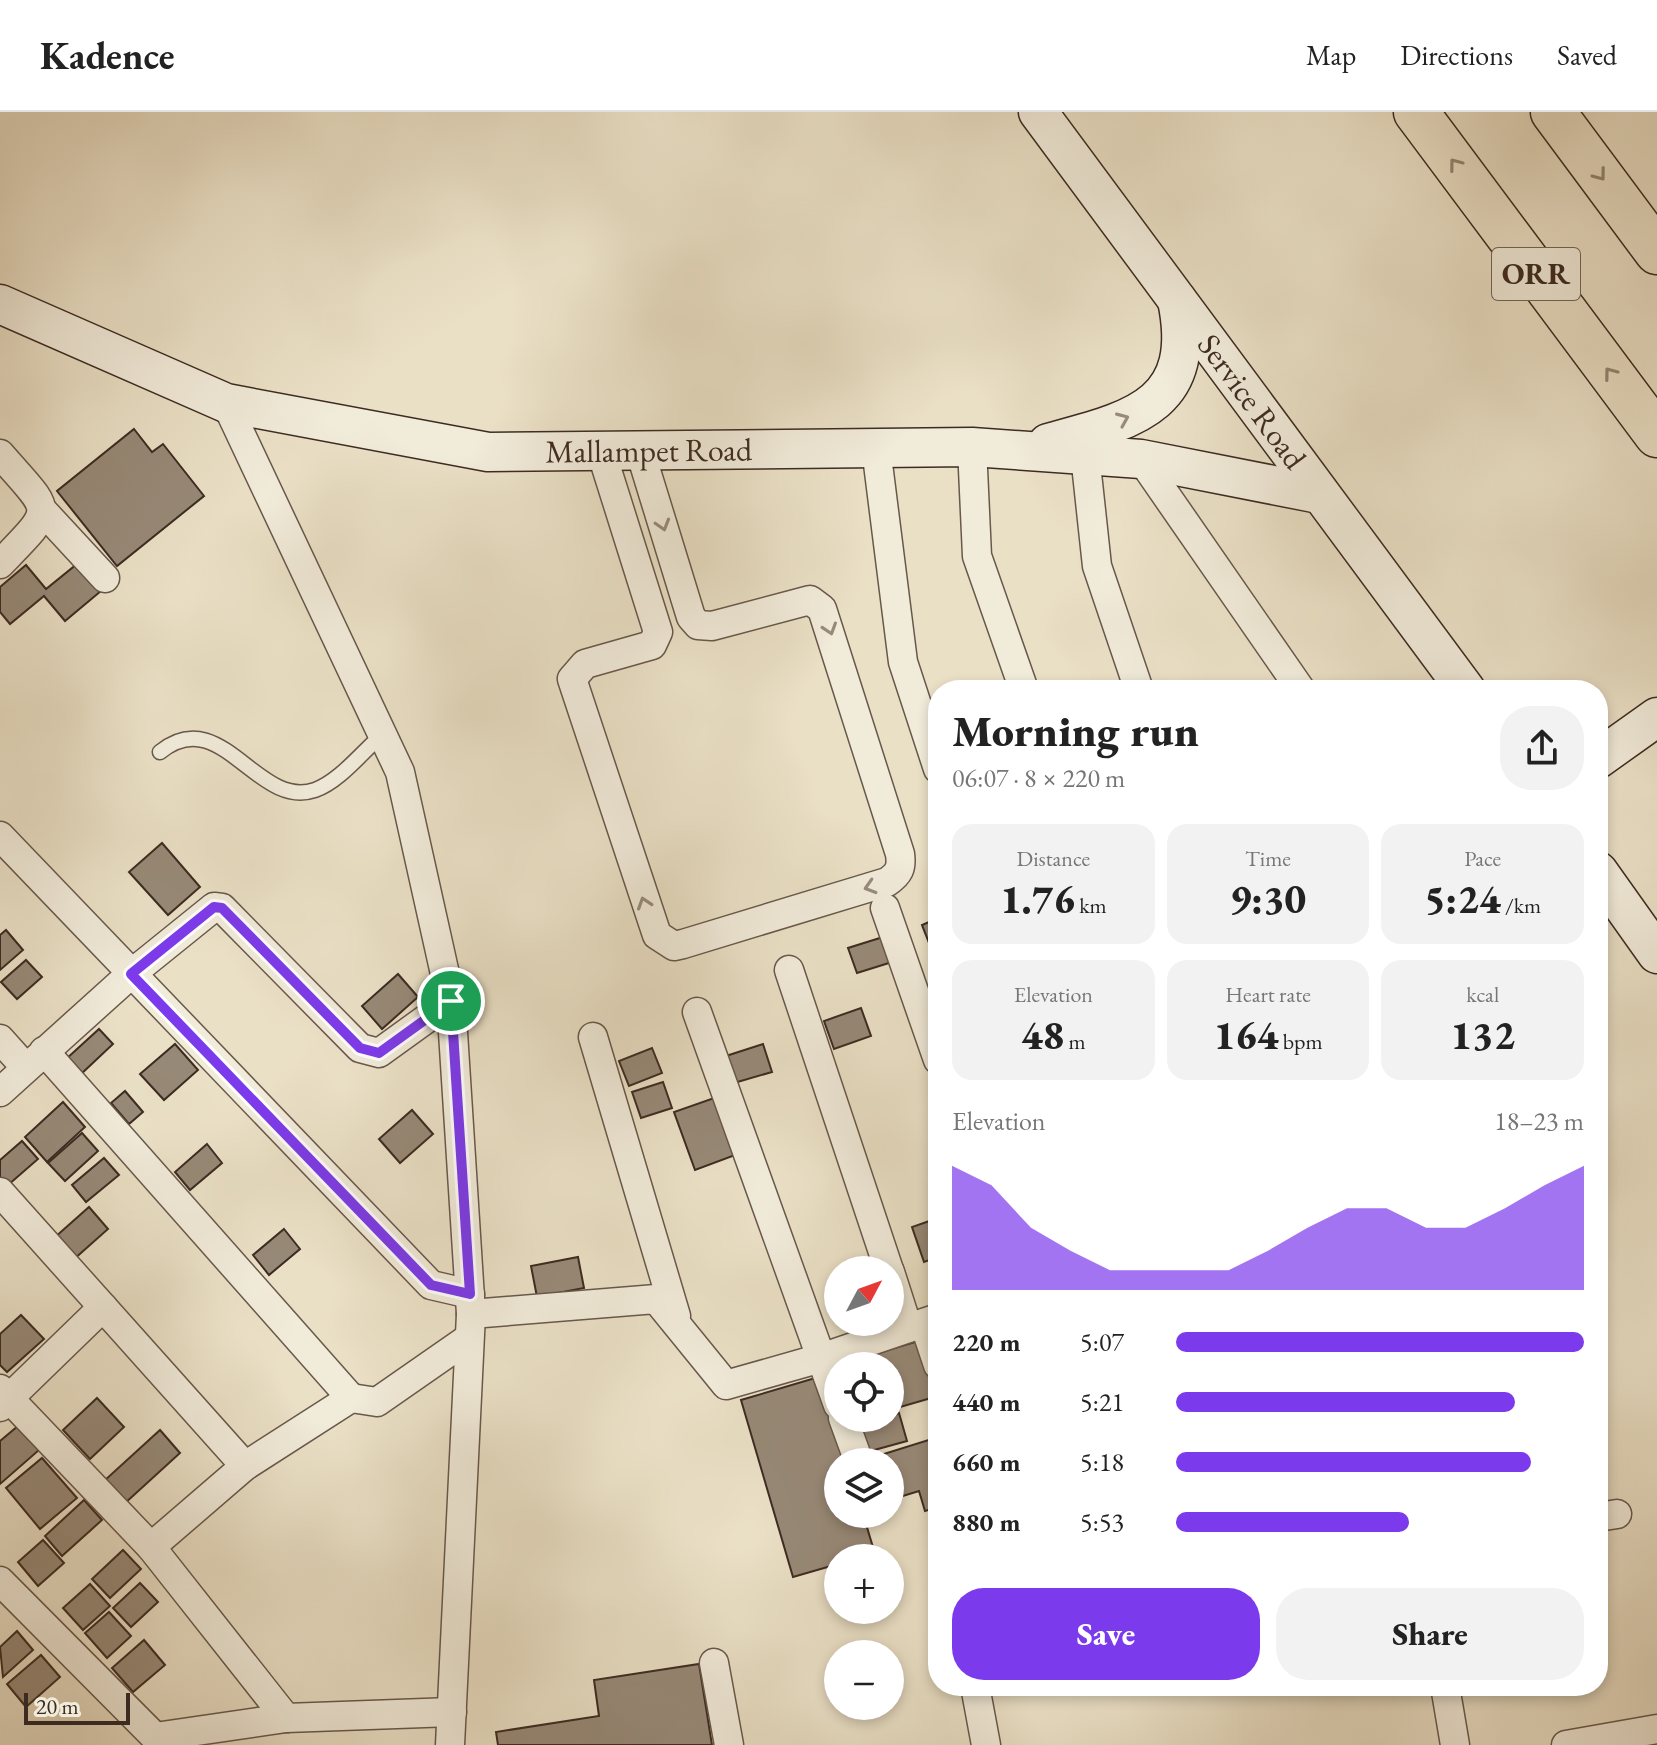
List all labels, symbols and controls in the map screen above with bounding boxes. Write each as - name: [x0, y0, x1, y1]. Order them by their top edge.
- text: Kadence: [40, 31, 175, 80]
- text: Map: [1306, 37, 1356, 73]
- text: Directions: [1400, 37, 1513, 73]
- text: Saved: [1557, 37, 1617, 73]
- one-way arrow: [1450, 159, 1465, 173]
- one-way arrow: [1590, 166, 1604, 180]
- road number: ORR: [1492, 248, 1580, 300]
- street label: Service Road: [1188, 325, 1317, 478]
- one-way arrow: [1606, 367, 1620, 382]
- one-way arrow: [1115, 412, 1129, 428]
- street label: Mallampet Road: [545, 428, 753, 472]
- one-way arrow: [654, 518, 670, 531]
- one-way arrow: [821, 622, 837, 636]
- text: Morning run: [952, 702, 1199, 759]
- button: share: [1500, 706, 1584, 790]
- text: 06:07 · 8 × 220 m: [952, 761, 1125, 795]
- text: Distance: [1017, 844, 1090, 873]
- text: Time: [1245, 844, 1291, 873]
- text: Pace: [1464, 844, 1501, 873]
- text: 1.76: [1000, 873, 1075, 925]
- text: 9:30: [1230, 873, 1306, 925]
- text: 5:24: [1424, 873, 1501, 925]
- one-way arrow: [863, 878, 877, 894]
- text: km: [1075, 891, 1107, 920]
- text: /km: [1501, 891, 1541, 920]
- one-way arrow: [637, 896, 653, 910]
- pin: [417, 967, 485, 1035]
- icon: arrive: [429, 979, 473, 1023]
- text: Elevation: [1014, 980, 1093, 1009]
- text: Heart rate: [1225, 980, 1311, 1009]
- text: kcal: [1466, 980, 1499, 1009]
- text: 48: [1021, 1009, 1064, 1061]
- text: 164: [1213, 1009, 1278, 1061]
- text: 132: [1450, 1009, 1515, 1061]
- text: m: [1064, 1027, 1086, 1056]
- text: bpm: [1278, 1027, 1323, 1056]
- text: Elevation: [952, 1104, 1046, 1138]
- text: 18–23 m: [1494, 1104, 1584, 1138]
- north arrow: [824, 1256, 904, 1336]
- map controls: [824, 1256, 904, 1720]
- text: 220 m: [952, 1325, 1020, 1359]
- text: 5:07: [1080, 1325, 1124, 1359]
- button: locate: [824, 1352, 904, 1432]
- text: 440 m: [952, 1385, 1020, 1419]
- text: 5:21: [1080, 1385, 1124, 1419]
- text: 660 m: [952, 1445, 1020, 1479]
- text: 5:18: [1080, 1445, 1124, 1479]
- button: layers: [824, 1448, 904, 1528]
- text: 880 m: [952, 1505, 1020, 1539]
- text: 5:53: [1080, 1505, 1124, 1539]
- button: +: [824, 1544, 904, 1624]
- button: Save: [952, 1588, 1260, 1680]
- button: Share: [1276, 1588, 1584, 1680]
- button: −: [824, 1640, 904, 1720]
- scale bar: [24, 1689, 130, 1725]
- text: 20 m: [36, 1692, 79, 1721]

